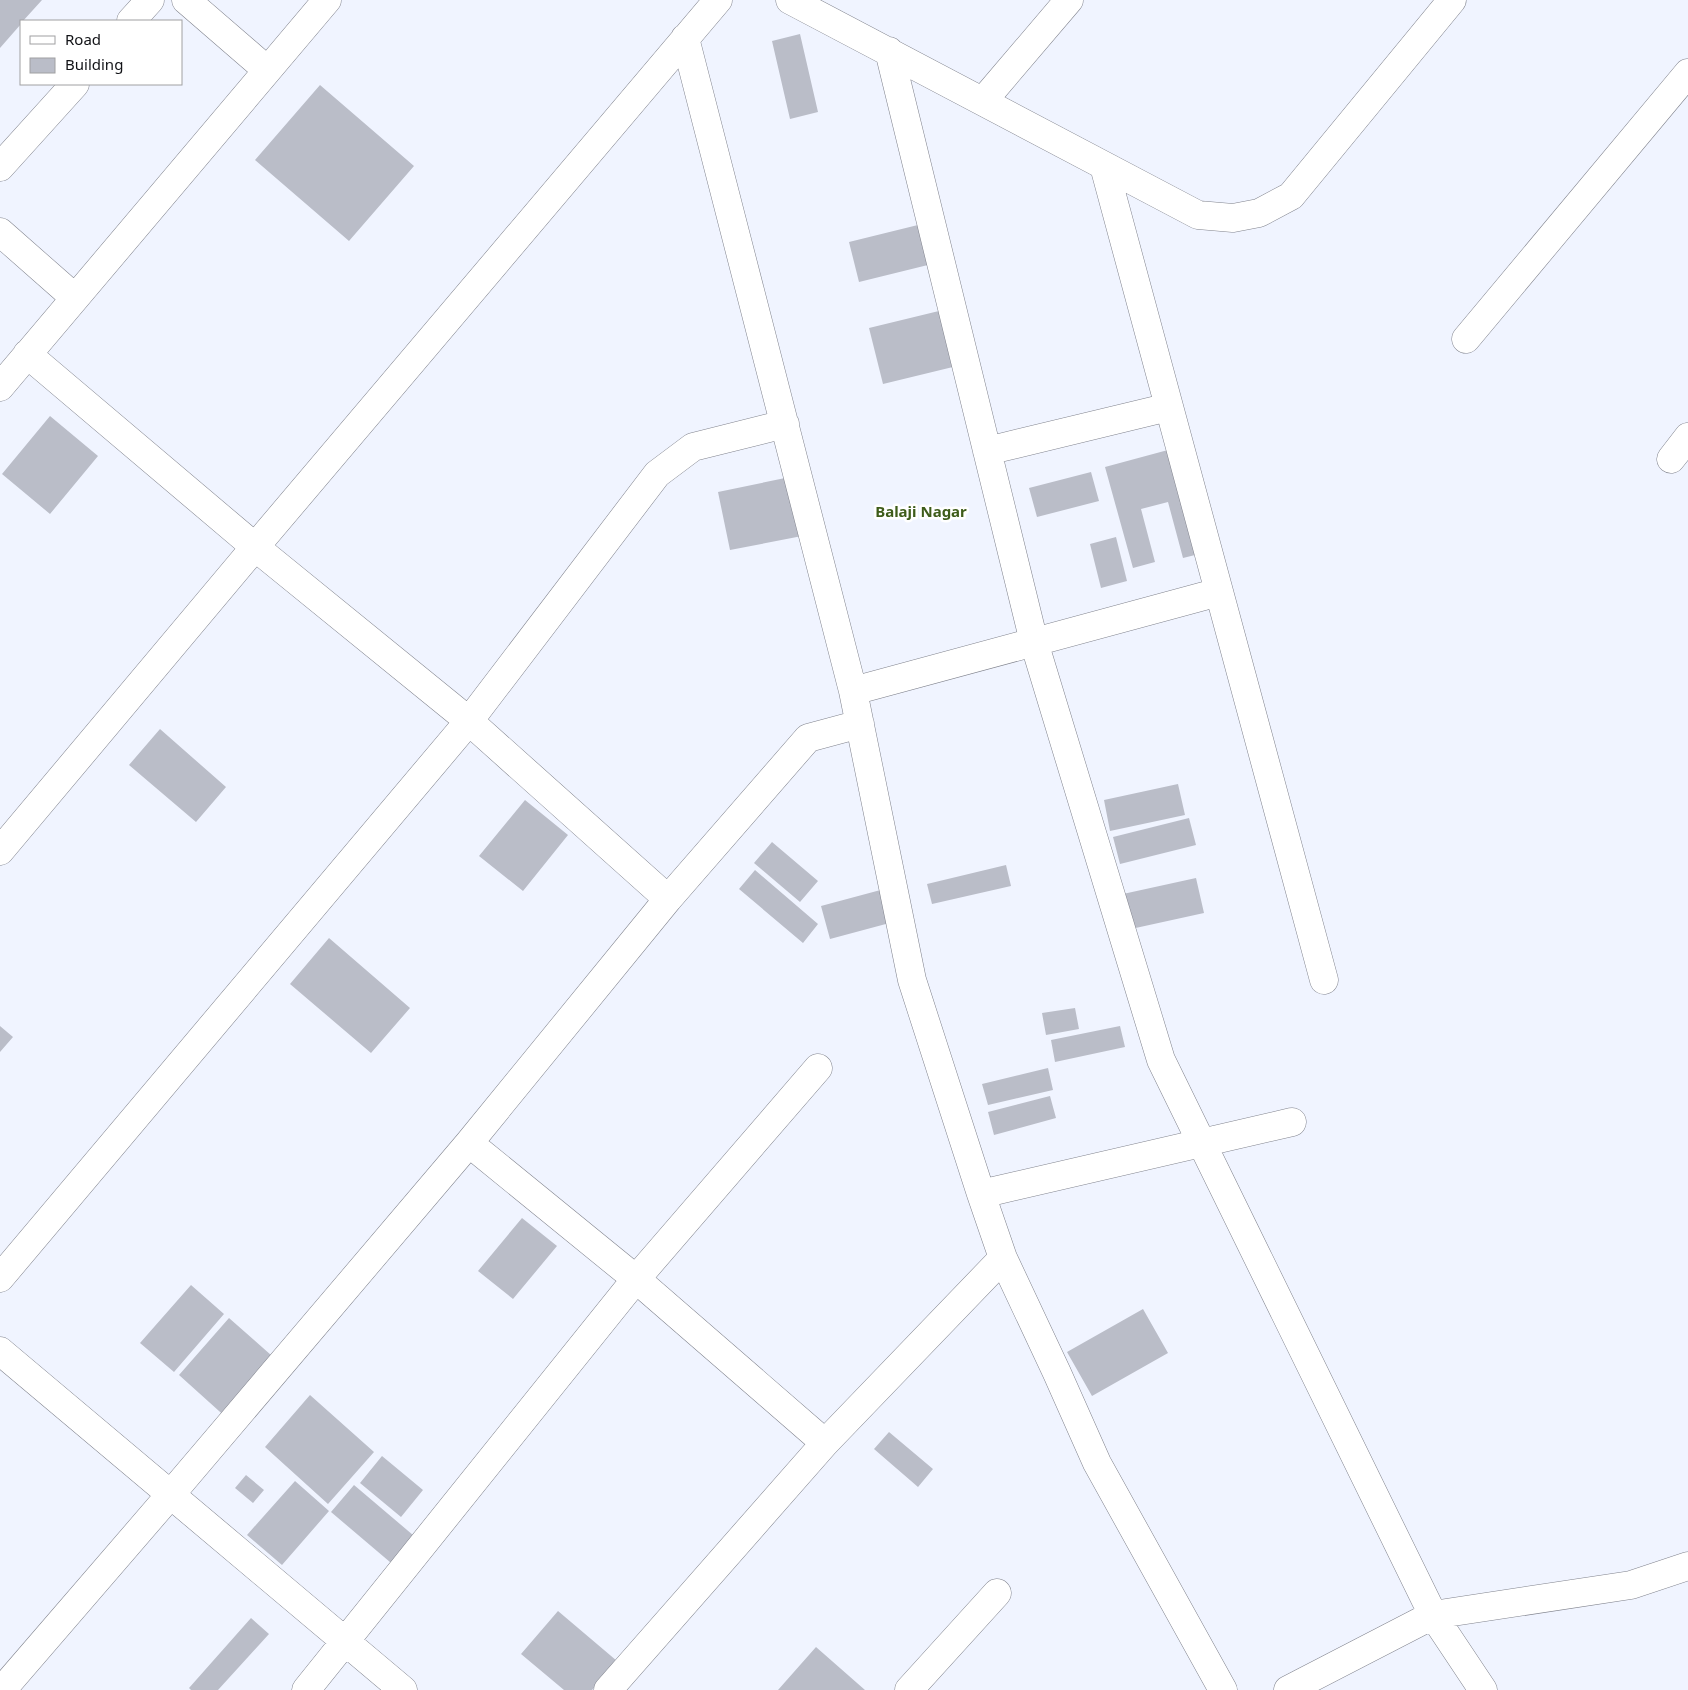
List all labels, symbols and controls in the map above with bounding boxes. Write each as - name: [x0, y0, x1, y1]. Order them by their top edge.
- legend: [20, 20, 182, 85]
- text: Road: [65, 29, 101, 49]
- text: Building: [65, 54, 123, 74]
- district label: Balaji Nagar: [875, 501, 967, 521]

